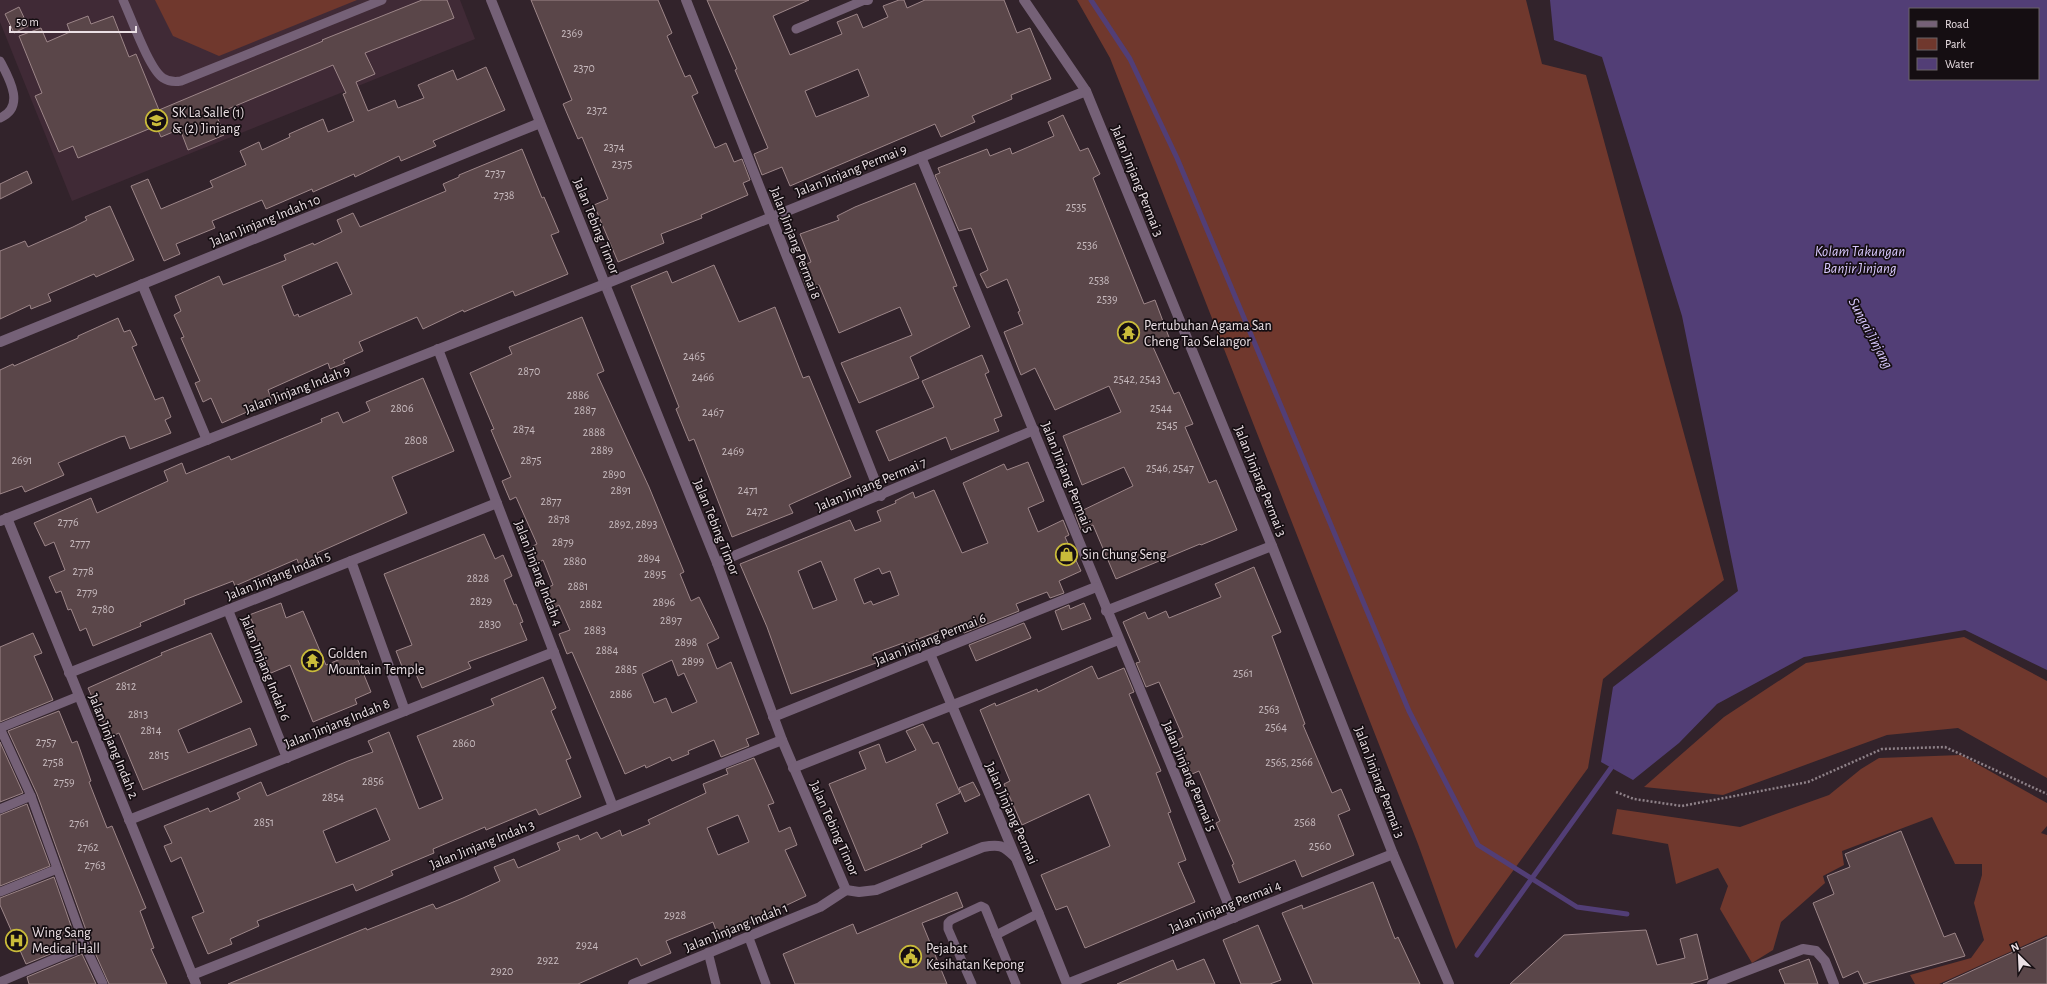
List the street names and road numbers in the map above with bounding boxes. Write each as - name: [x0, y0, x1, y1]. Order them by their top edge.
- street label: Jalan Jinjang Permai 3: [1108, 124, 1166, 239]
- street label: Jalan Jinjang Permai 9: [794, 142, 909, 200]
- street label: Jalan Tebing Timor: [570, 177, 622, 277]
- street label: Jalan Jinjang Permai 8: [767, 185, 823, 301]
- street label: Jalan Jinjang Indah 10: [208, 192, 322, 249]
- street label: Jalan Jinjang Indah 9: [243, 363, 352, 417]
- street label: Jalan Jinjang Permai 5: [1038, 420, 1096, 535]
- street label: Jalan Jinjang Permai 3: [1231, 424, 1289, 539]
- street label: Jalan Jinjang Permai 7: [814, 455, 929, 514]
- street label: Jalan Tebing Timor: [690, 478, 742, 578]
- street label: Jalan Jinjang Indah 4: [511, 519, 565, 628]
- street label: Jalan Jinjang Indah 5: [224, 549, 333, 603]
- street label: Jalan Jinjang Permai 6: [873, 611, 988, 669]
- street label: Jalan Jinjang Indah 6: [238, 614, 293, 723]
- street label: Jalan Jinjang Indah 2: [86, 692, 140, 801]
- street label: Jalan Jinjang Indah 8: [283, 696, 392, 751]
- street label: Jalan Jinjang Permai 5: [1160, 719, 1219, 834]
- street label: Jalan Jinjang Permai 3: [1351, 725, 1407, 840]
- street label: Jalan Jinjang Permai: [982, 760, 1040, 866]
- street label: Jalan Tebing Timor: [807, 779, 861, 878]
- street label: Jalan Jinjang Indah 3: [428, 818, 537, 872]
- street label: Jalan Jinjang Permai 4: [1168, 878, 1283, 936]
- street label: Jalan Jinjang Indah 1: [683, 901, 790, 955]

